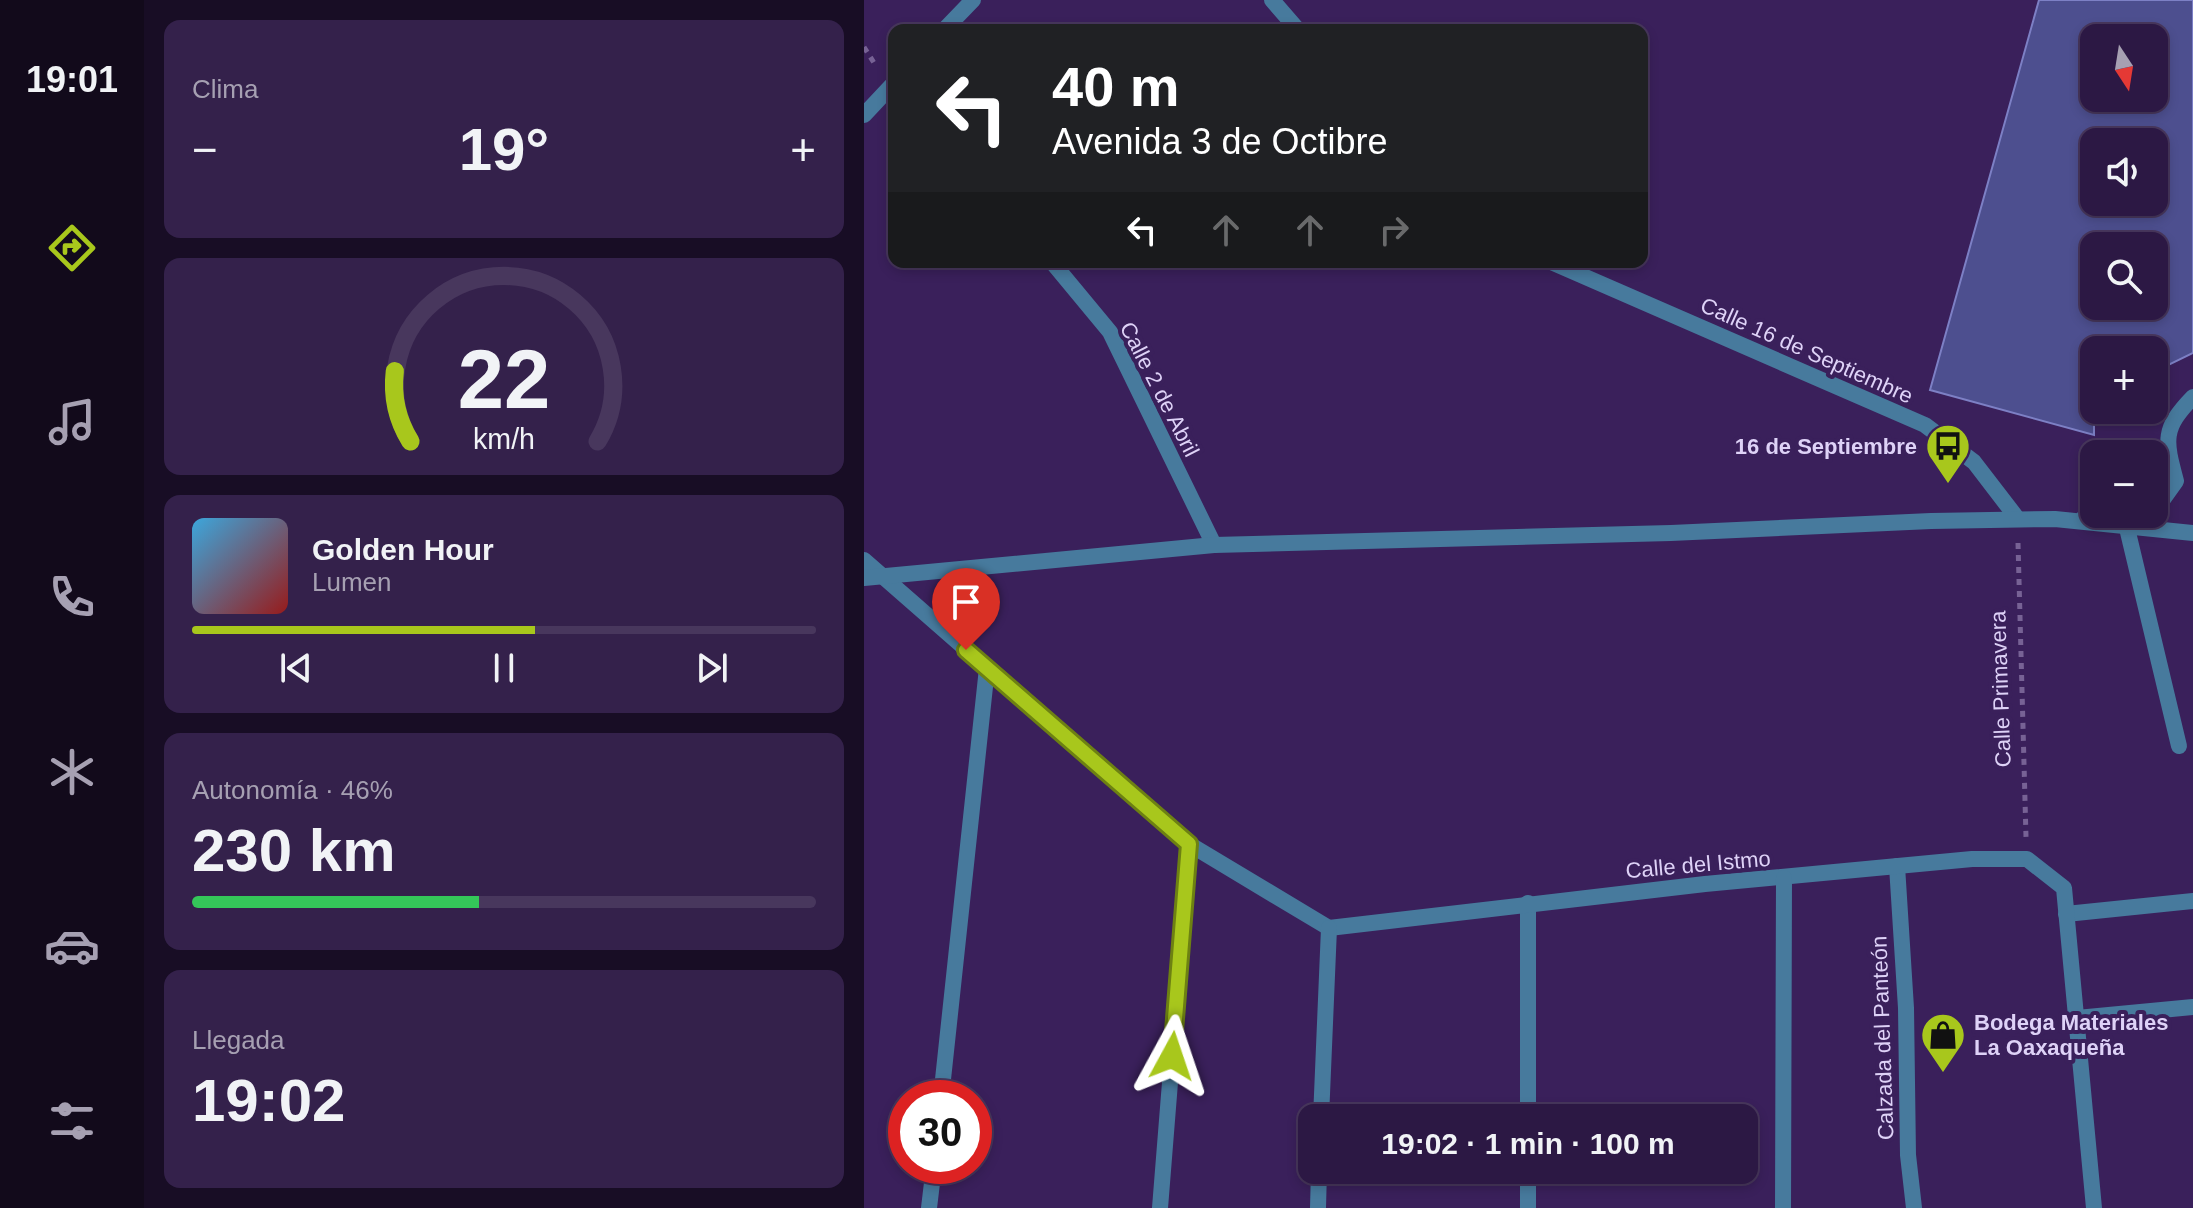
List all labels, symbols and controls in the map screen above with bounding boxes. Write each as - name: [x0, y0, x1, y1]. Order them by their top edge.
- north arrow: [2080, 24, 2168, 112]
- map controls: [2080, 24, 2168, 528]
- text: 40 m: [1052, 55, 1180, 118]
- icon: left: [920, 56, 1024, 160]
- text: 19:01: [26, 59, 118, 100]
- text: Clima: [192, 74, 258, 104]
- text: 19°: [459, 116, 549, 183]
- text: Avenida 3 de Octibre: [1052, 121, 1388, 162]
- text: −: [192, 125, 218, 174]
- text: +: [790, 125, 816, 174]
- button: sound: [2080, 128, 2168, 216]
- icon: left: [1120, 208, 1164, 252]
- icon: ahead: [1204, 208, 1248, 252]
- icon: ahead: [1288, 208, 1332, 252]
- icon: right: [1372, 208, 1416, 252]
- icon: directions: [44, 220, 100, 276]
- button: search: [2080, 232, 2168, 320]
- street label: Calle 16 de Septiembre: [1697, 292, 1917, 409]
- street label: Calle 2 de Abril: [1115, 318, 1204, 461]
- text: 22: [458, 333, 550, 426]
- button: +: [2080, 336, 2168, 424]
- icon: music: [44, 394, 100, 450]
- bus stop icon: 16 de Septiembre: [1924, 422, 1972, 485]
- text: km/h: [473, 424, 535, 456]
- place label: 16 de Septiembre: [1735, 434, 1917, 459]
- button: −: [2080, 440, 2168, 528]
- text: Golden Hour: [312, 533, 494, 566]
- text: Lumen: [312, 567, 392, 597]
- pin: [932, 568, 1000, 650]
- icon: phone: [44, 569, 100, 625]
- icon: arrive: [944, 580, 988, 624]
- street label: Calle Primavera: [1985, 610, 2016, 768]
- icon: previous: [274, 646, 318, 690]
- icon: pause: [482, 646, 526, 690]
- icon: next: [690, 646, 734, 690]
- icon: climate: [44, 744, 100, 800]
- text: Autonomía · 46%: [192, 775, 393, 805]
- text: 230 km: [192, 817, 396, 884]
- street label: Calle del Istmo: [1624, 846, 1772, 883]
- icon: car: [44, 918, 100, 974]
- street label: Calzada del Panteón: [1866, 935, 1899, 1140]
- place label: Bodega Materiales La Oaxaqueña: [1974, 1010, 2168, 1060]
- shop icon: Bodega Materiales La Oaxaqueña: [1919, 1011, 1967, 1074]
- position arrow: [1130, 1014, 1214, 1098]
- text: Llegada: [192, 1025, 285, 1055]
- text: 19:02: [192, 1067, 345, 1134]
- speed limit sign: 30: [888, 1080, 992, 1184]
- icon: filters: [44, 1093, 100, 1149]
- text: 19:02 · 1 min · 100 m: [1381, 1127, 1675, 1160]

